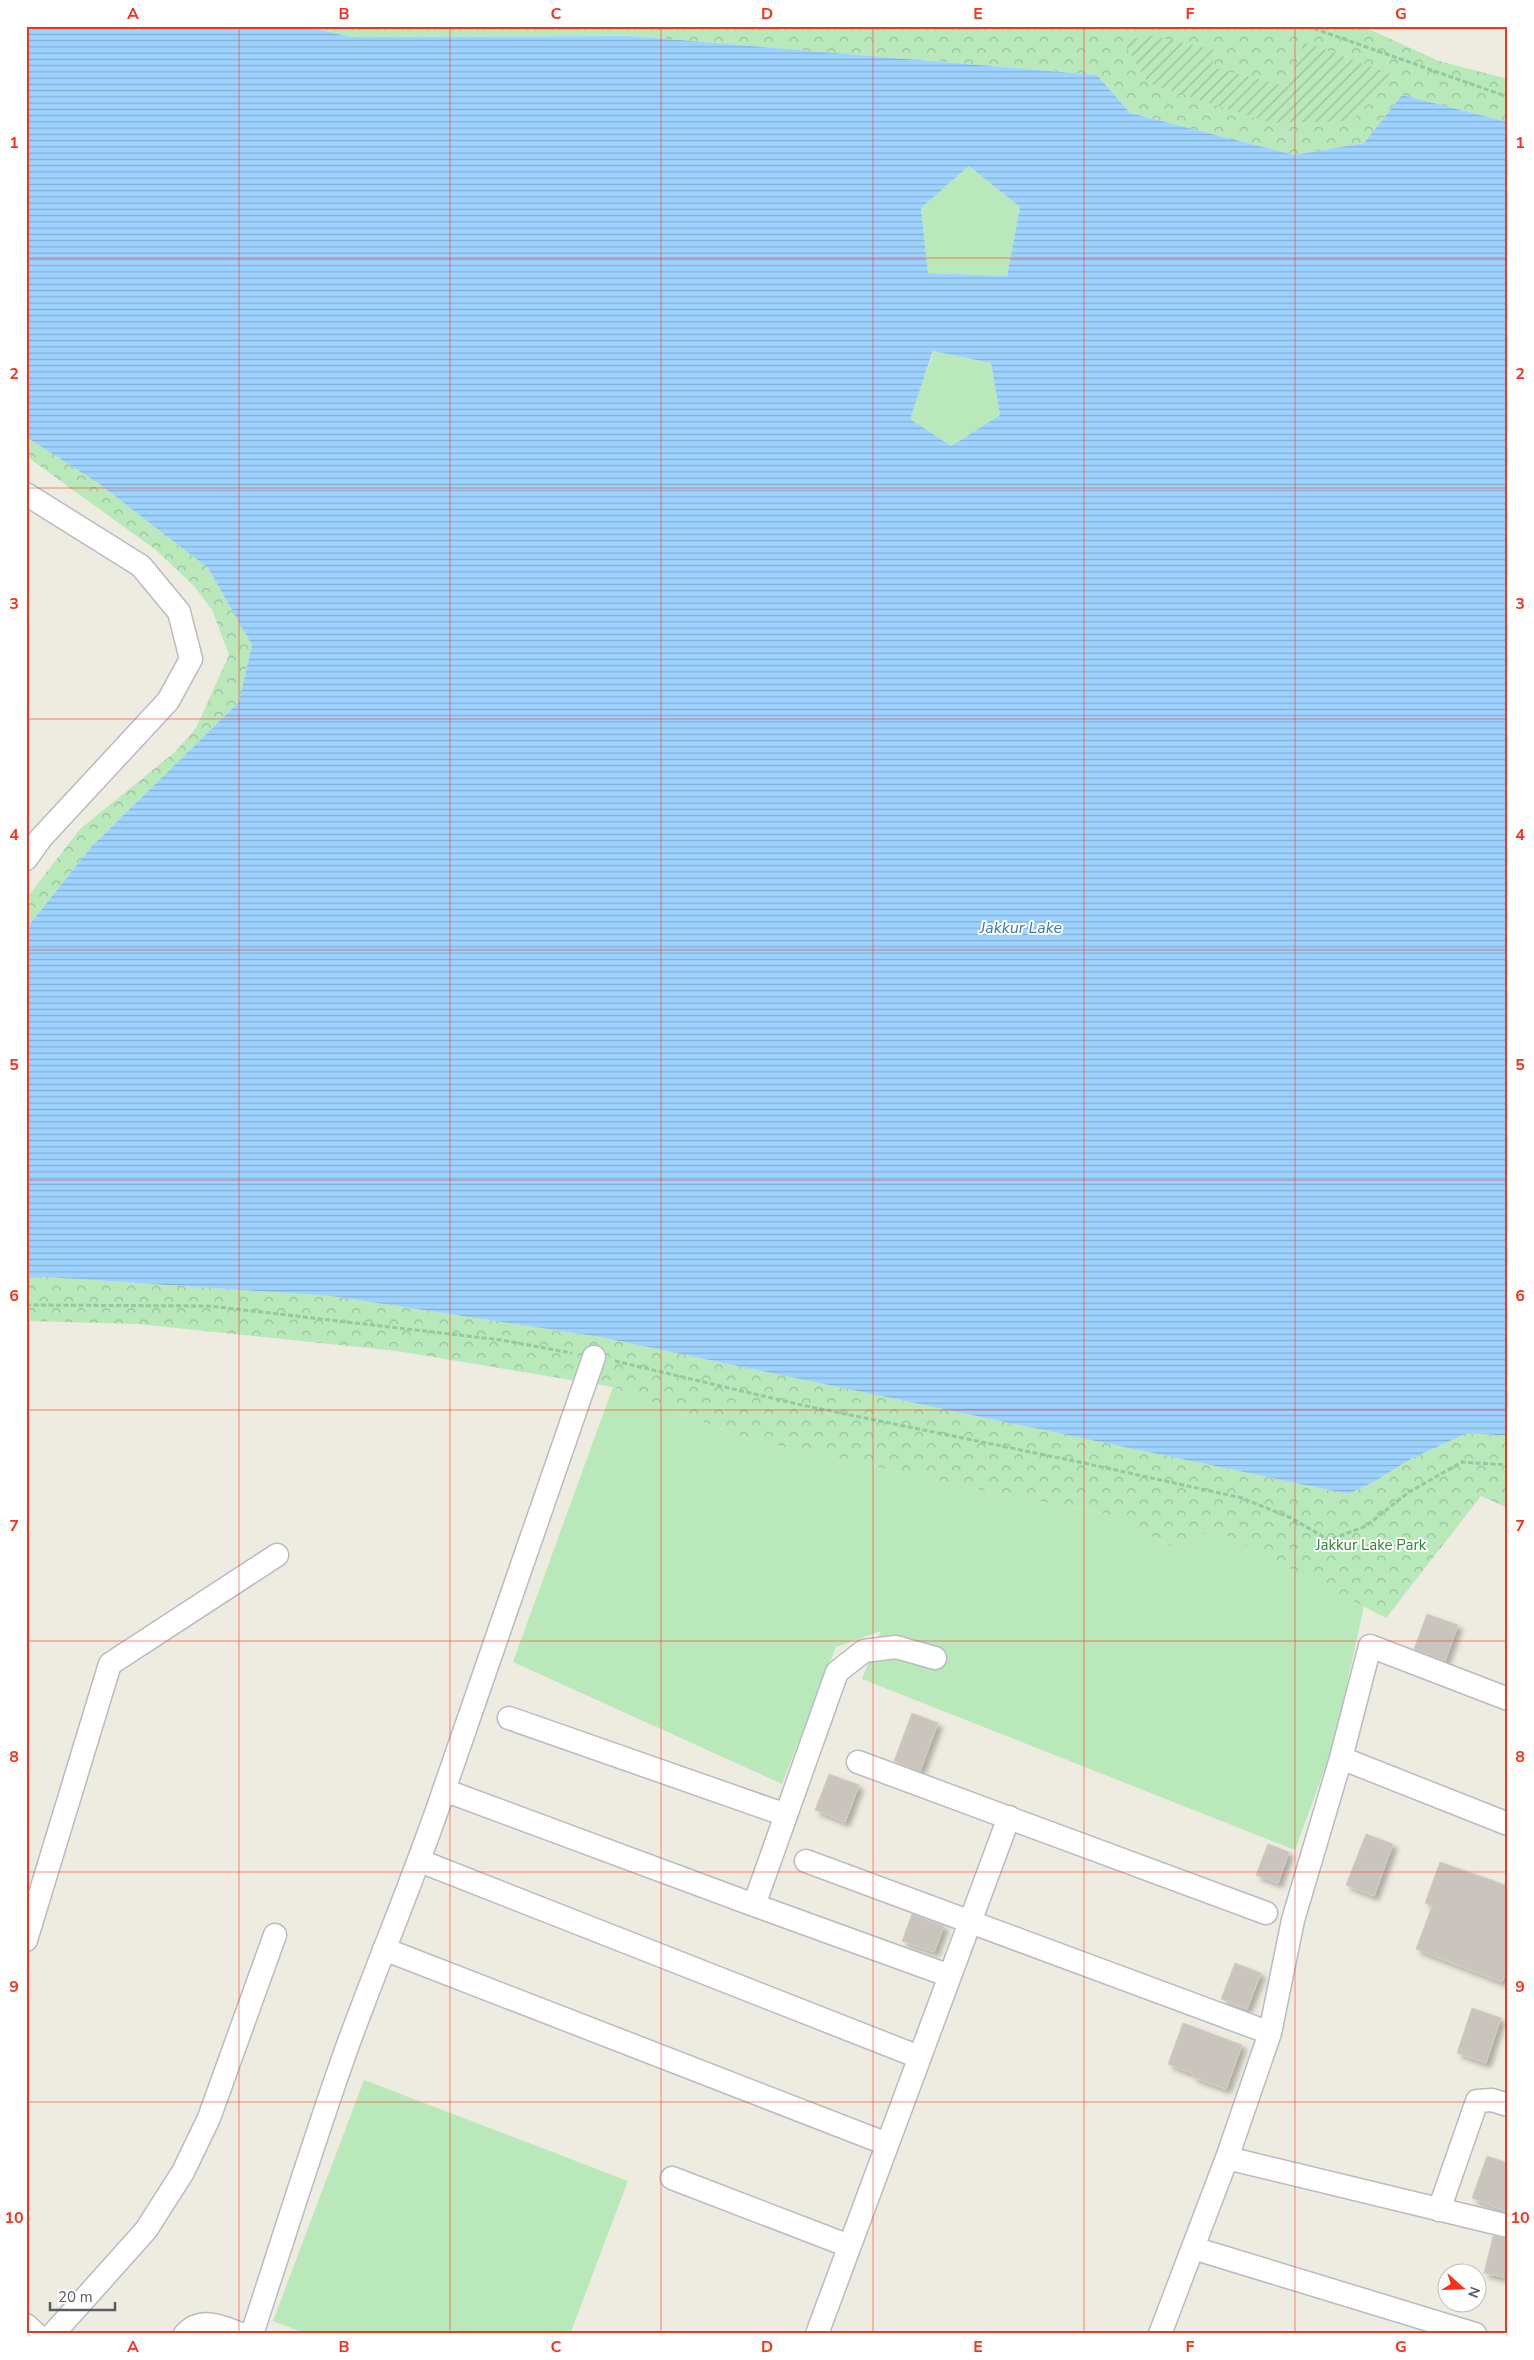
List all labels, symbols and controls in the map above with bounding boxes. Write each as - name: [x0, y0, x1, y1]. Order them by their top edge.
- text: A: [127, 3, 139, 25]
- text: B: [338, 3, 350, 25]
- text: C: [551, 3, 562, 25]
- text: D: [761, 3, 773, 25]
- text: E: [973, 3, 983, 25]
- text: F: [1186, 3, 1195, 25]
- text: G: [1395, 3, 1407, 25]
- text: 1: [9, 132, 19, 154]
- text: 1: [1515, 132, 1525, 154]
- text: 2: [9, 363, 19, 385]
- text: 2: [1515, 363, 1525, 385]
- text: 3: [9, 593, 19, 615]
- text: 3: [1515, 593, 1525, 615]
- text: 4: [9, 824, 19, 846]
- text: 4: [1515, 824, 1525, 846]
- water label: Jakkur Lake: [979, 917, 1062, 939]
- text: 5: [9, 1054, 19, 1076]
- text: 5: [1515, 1054, 1525, 1076]
- text: 6: [9, 1285, 19, 1307]
- text: 6: [1515, 1285, 1525, 1307]
- text: 7: [9, 1515, 19, 1537]
- text: 7: [1515, 1515, 1525, 1537]
- park label: Jakkur Lake Park: [1315, 1535, 1427, 1555]
- text: 8: [9, 1746, 19, 1768]
- text: 8: [1515, 1746, 1525, 1768]
- text: 9: [9, 1976, 19, 1998]
- text: 9: [1515, 1976, 1525, 1998]
- text: 10: [4, 2207, 24, 2229]
- text: 10: [1510, 2207, 1530, 2229]
- north arrow: [1436, 2262, 1486, 2312]
- scale bar: [50, 2280, 115, 2312]
- text: N: [1463, 2284, 1484, 2300]
- text: 20 m: [58, 2287, 93, 2307]
- text: A: [127, 2336, 139, 2358]
- text: B: [338, 2336, 350, 2358]
- text: C: [551, 2336, 562, 2358]
- text: D: [761, 2336, 773, 2358]
- text: E: [973, 2336, 983, 2358]
- text: F: [1186, 2336, 1195, 2358]
- text: G: [1395, 2336, 1407, 2358]

